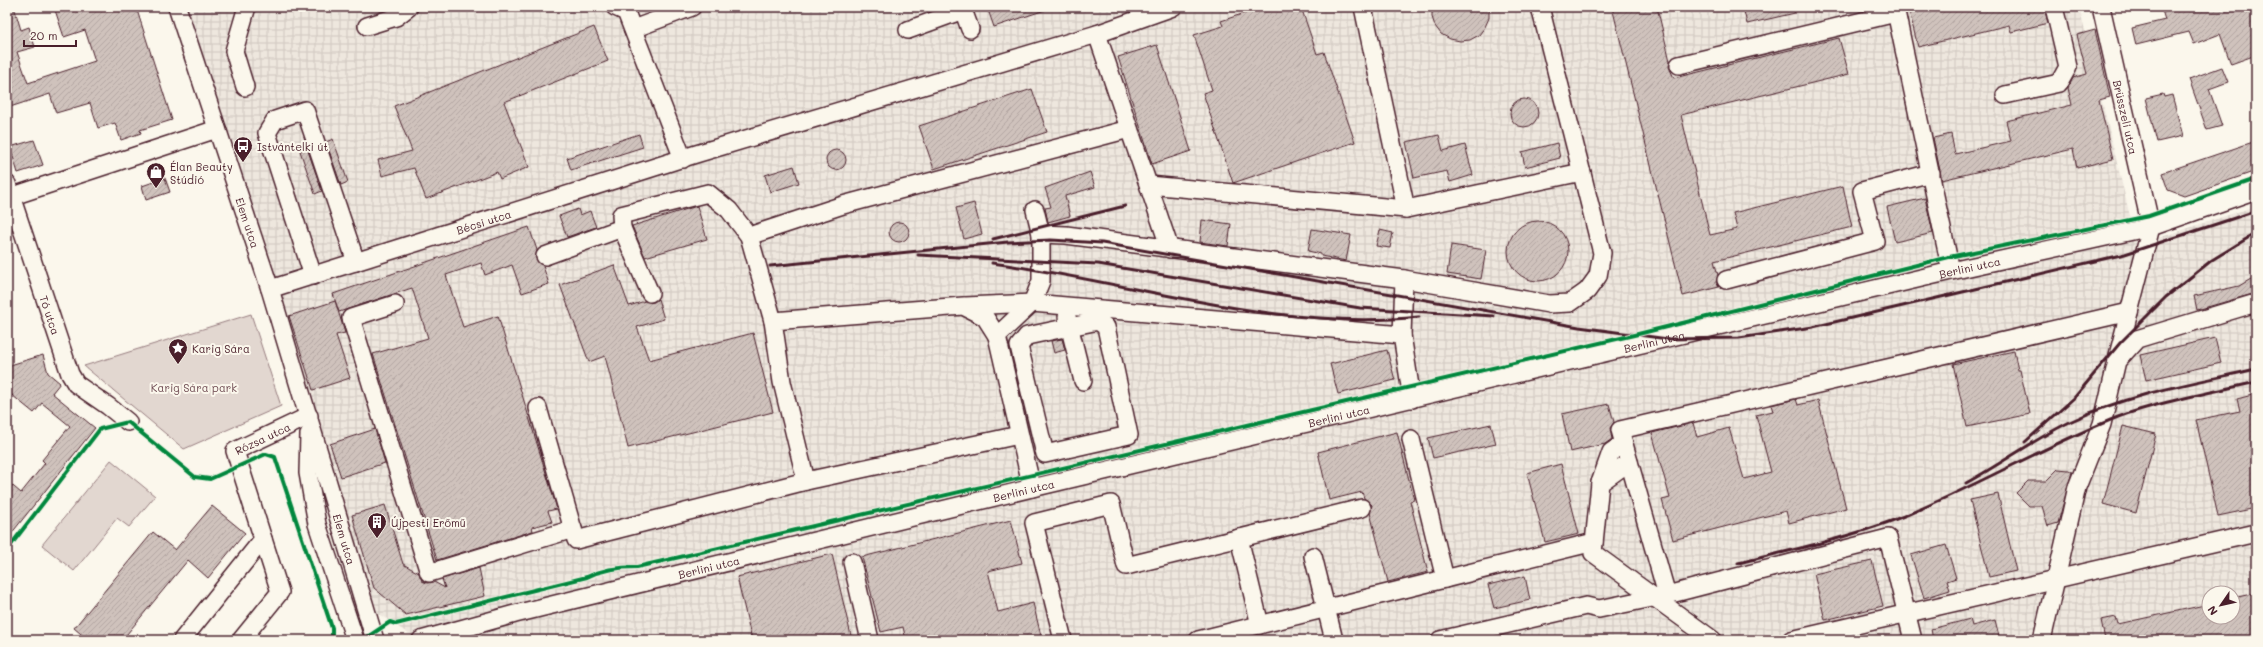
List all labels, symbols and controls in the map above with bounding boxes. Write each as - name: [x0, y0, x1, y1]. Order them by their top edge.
- scale bar: [24, 22, 76, 48]
- text: 20 m: [30, 27, 58, 43]
- street label: Brüsszeli utca: [2110, 79, 2142, 156]
- bus stop icon: Istvántelki út: [232, 135, 254, 163]
- place label: Istvántelki út: [257, 139, 328, 154]
- place label: Élan Beauty Stúdió: [170, 159, 233, 187]
- shop icon: Élan Beauty Stúdió: [145, 161, 167, 189]
- street label: Elem utca: [233, 195, 263, 250]
- street label: Bécsi utca: [454, 206, 513, 237]
- street label: Berlini utca: [1937, 253, 2002, 281]
- street label: Tó utca: [37, 293, 64, 337]
- street label: Berlini utca: [1622, 327, 1687, 356]
- place icon: Karig Sára: [167, 337, 189, 365]
- place label: Karig Sára: [192, 341, 250, 356]
- park label: Karig Sára park: [151, 380, 237, 395]
- street label: Berlini utca: [1307, 401, 1371, 430]
- street label: Rózsa utca: [232, 418, 293, 458]
- street label: Berlini utca: [991, 475, 1056, 505]
- building icon: Újpesti Erőmű: [366, 511, 388, 539]
- street label: Elem utca: [330, 512, 360, 566]
- place label: Újpesti Erőmű: [391, 515, 466, 530]
- street label: Berlini utca: [677, 552, 741, 581]
- north arrow: [2201, 585, 2241, 625]
- text: N: [2204, 603, 2221, 619]

